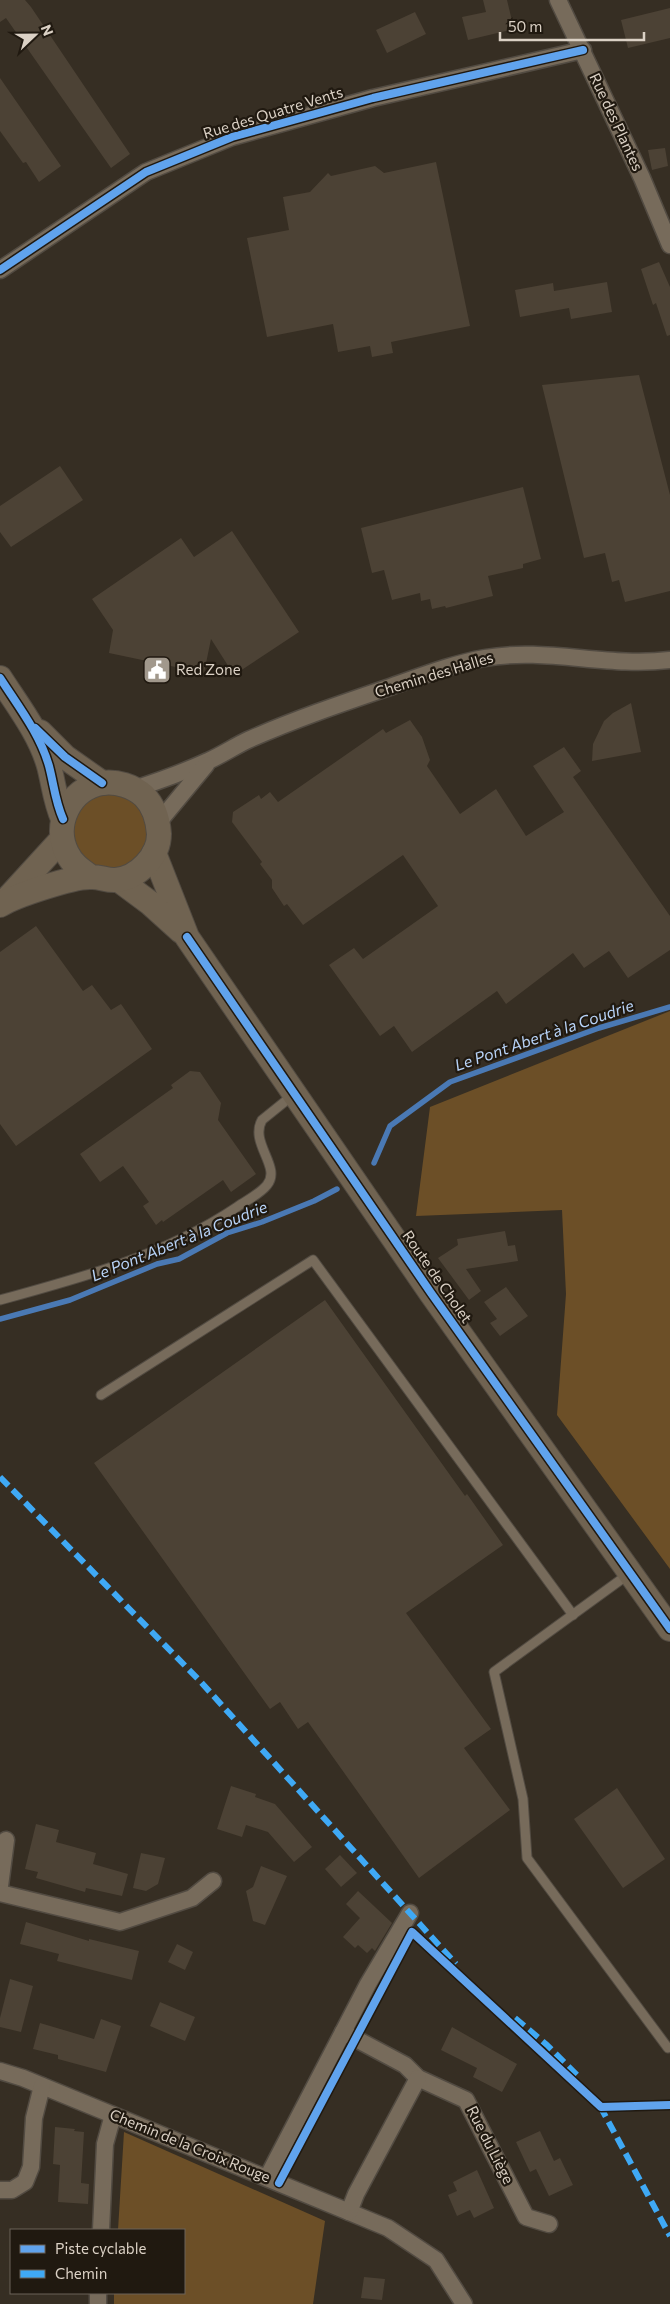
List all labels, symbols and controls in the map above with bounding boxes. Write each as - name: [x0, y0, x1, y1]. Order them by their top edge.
- north arrow: [10, 10, 60, 60]
- scale bar: [500, 10, 644, 42]
- text: 50 m: [508, 17, 542, 35]
- text: N: [38, 22, 57, 38]
- street label: Rue des Plantes: [586, 70, 648, 174]
- street label: Rue des Quatre Vents: [201, 82, 345, 142]
- street label: Chemin des Halles: [372, 647, 495, 701]
- public building icon: Red Zone: [142, 655, 172, 685]
- place label: Red Zone: [176, 660, 241, 678]
- water label: Le Pont Abert à la Coudrie: [452, 995, 636, 1074]
- water label: Le Pont Abert à la Coudrie: [88, 1196, 270, 1285]
- street label: Route de Cholet: [399, 1227, 476, 1326]
- street label: Rue du Liège: [464, 2102, 518, 2187]
- street label: Chemin de la Croix Rouge: [107, 2105, 273, 2186]
- legend: [10, 2229, 185, 2294]
- text: Piste cyclable: [55, 2239, 147, 2257]
- text: Chemin: [55, 2264, 107, 2282]

